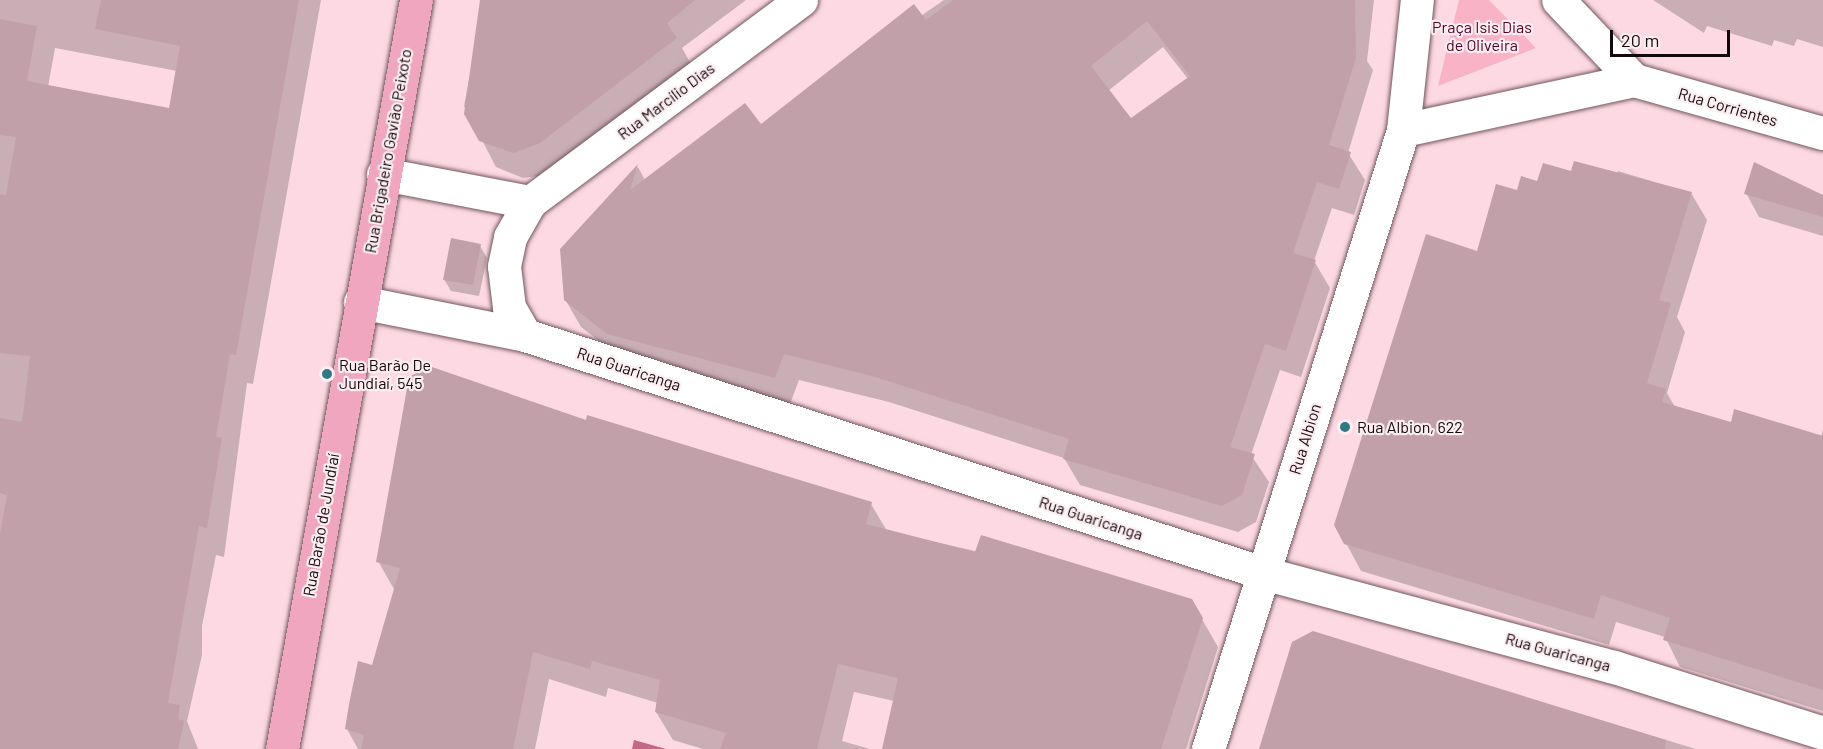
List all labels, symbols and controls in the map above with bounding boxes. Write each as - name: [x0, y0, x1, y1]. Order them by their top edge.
- park label: Praça Isis Dias de Oliveira: [1432, 17, 1532, 55]
- scale bar: [1613, 18, 1733, 56]
- text: 20 m: [1621, 29, 1659, 51]
- street label: Rua Brigadeiro Gavião Peixoto: [361, 47, 415, 255]
- street label: Rua Marcílio Dias: [614, 58, 718, 144]
- street label: Rua Corrientes: [1676, 84, 1780, 130]
- street label: Rua Guaricanga: [575, 343, 683, 395]
- place label: Rua Barão De Jundiaí, 545: [339, 355, 431, 393]
- marker: Rua Barão De Jundiaí, 545: [320, 367, 334, 381]
- street label: Rua Albion: [1285, 401, 1325, 477]
- place label: Rua Albion, 622: [1357, 417, 1463, 437]
- marker: Rua Albion, 622: [1338, 420, 1352, 434]
- street label: Rua Barão de Jundiaí: [299, 452, 343, 598]
- street label: Rua Guaricanga: [1037, 492, 1145, 544]
- street label: Rua Guaricanga: [1503, 629, 1613, 675]

